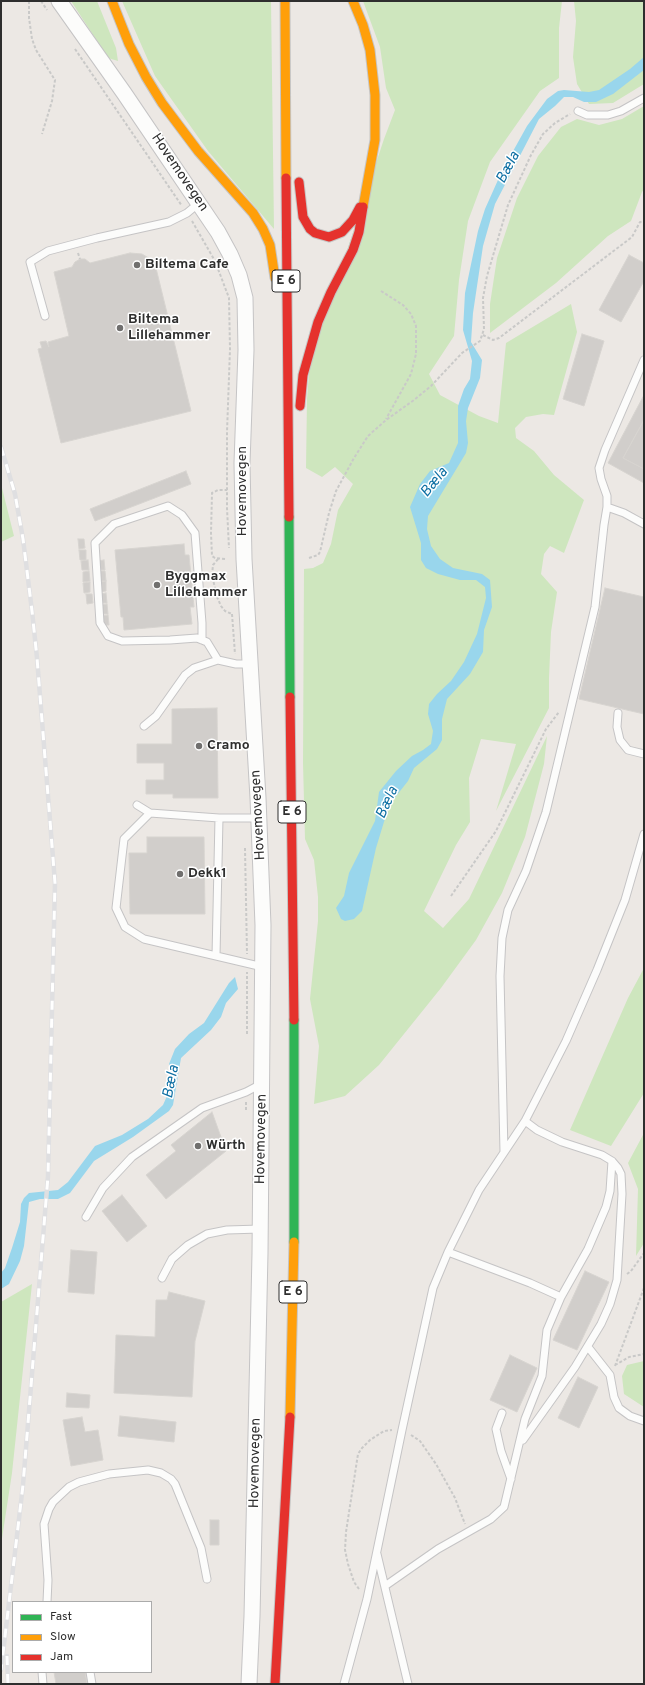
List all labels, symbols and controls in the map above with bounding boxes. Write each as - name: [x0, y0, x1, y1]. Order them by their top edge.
- street label: Hovemovegen: [147, 131, 211, 215]
- water label: Bæla: [493, 149, 525, 187]
- place label: Biltema Cafe: [145, 257, 229, 273]
- marker: Biltema Cafe: [132, 260, 142, 270]
- road number: E 6: [272, 270, 300, 292]
- place label: Biltema Lillehammer: [128, 312, 210, 344]
- marker: Biltema Lillehammer: [115, 323, 125, 333]
- street label: Hovemovegen: [235, 446, 251, 536]
- water label: Bæla: [417, 464, 453, 502]
- place label: Byggmax Lillehammer: [165, 569, 247, 602]
- marker: Byggmax Lillehammer: [152, 580, 162, 590]
- place label: Cramo: [207, 738, 250, 754]
- marker: Cramo: [194, 741, 204, 751]
- street label: Hovemovegen: [248, 769, 270, 861]
- water label: Bæla: [373, 784, 403, 822]
- road number: E 6: [278, 801, 306, 823]
- place label: Dekk1: [188, 866, 227, 882]
- marker: Dekk1: [175, 869, 185, 879]
- water label: Bæla: [160, 1064, 184, 1100]
- street label: Hovemovegen: [253, 1094, 271, 1184]
- place label: Würth: [206, 1138, 246, 1154]
- marker: Würth: [193, 1141, 203, 1151]
- road number: E 6: [279, 1281, 307, 1303]
- street label: Hovemovegen: [247, 1418, 265, 1508]
- legend: [12, 1601, 152, 1673]
- text: Fast: [50, 1609, 72, 1625]
- text: Slow: [50, 1629, 76, 1645]
- text: Jam: [50, 1649, 73, 1665]

